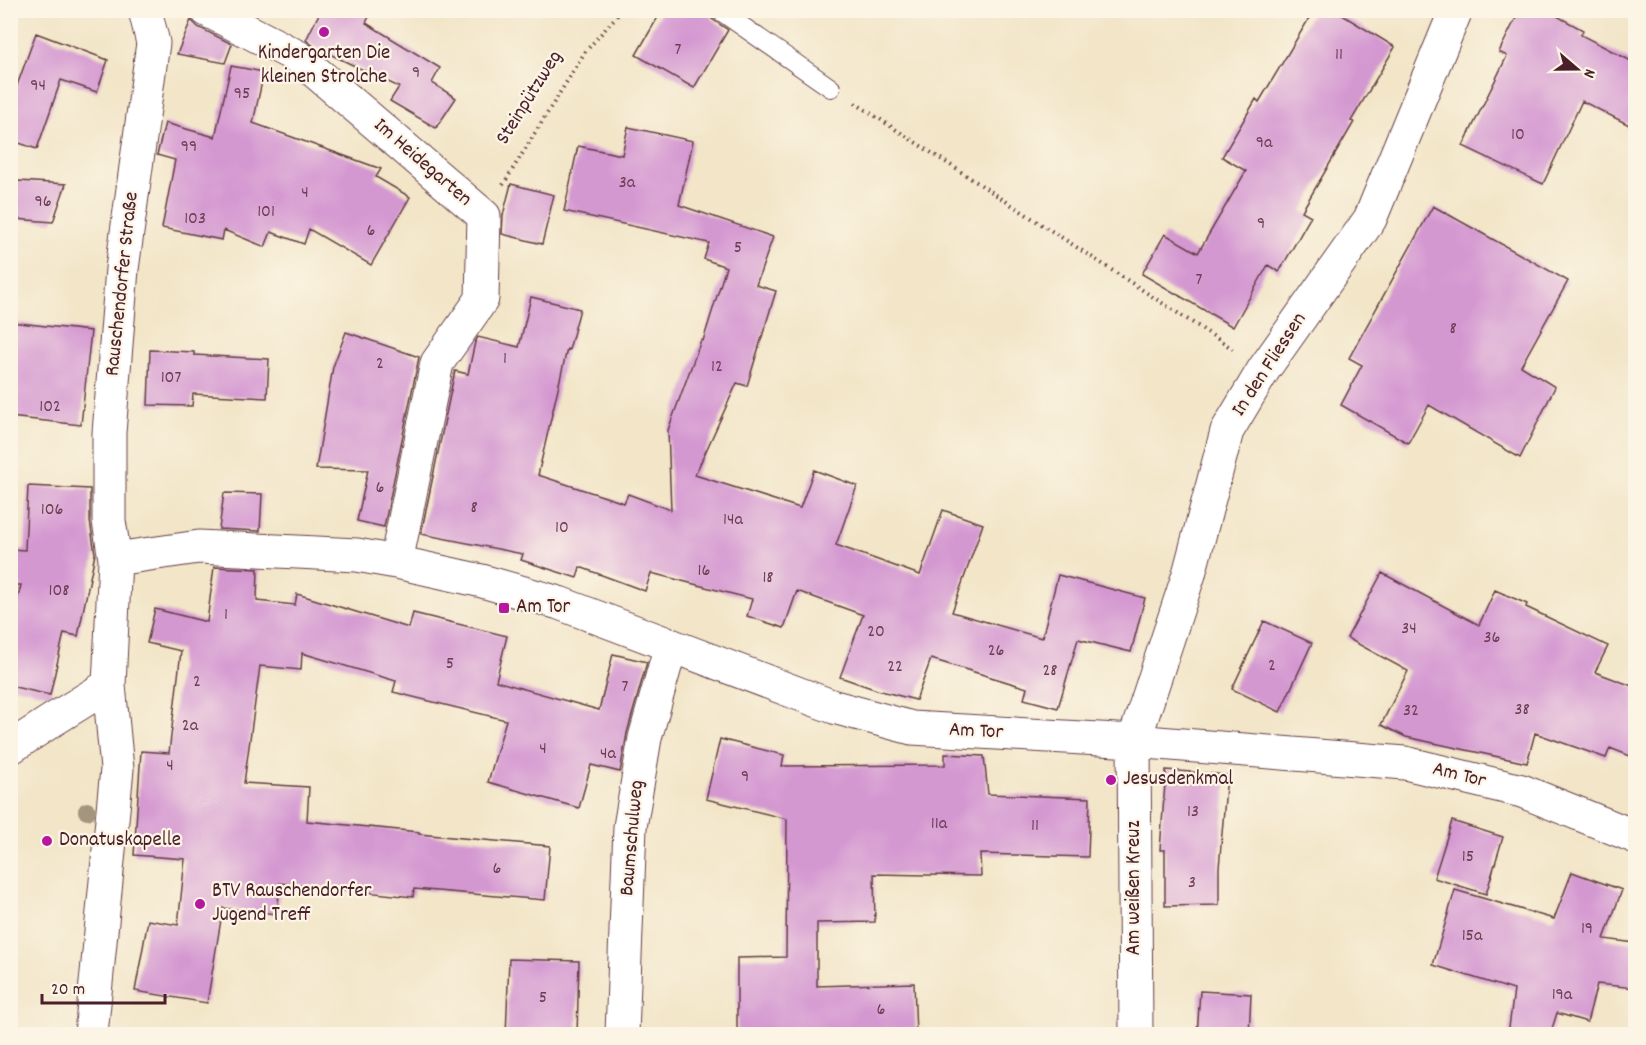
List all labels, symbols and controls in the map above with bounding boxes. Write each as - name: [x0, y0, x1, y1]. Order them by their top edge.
- marker: Kindergarten Die kleinen Strolche: [317, 25, 331, 39]
- house number: 7: [675, 38, 682, 63]
- place label: Kindergarten Die kleinen Strolche: [258, 39, 390, 93]
- north arrow: [1547, 39, 1607, 99]
- house number: 11: [1335, 43, 1343, 68]
- street label: Steinpützweg: [489, 45, 571, 151]
- house number: 9: [412, 61, 420, 86]
- text: N: [1577, 66, 1601, 81]
- house number: 94: [30, 74, 46, 99]
- house number: 95: [234, 82, 250, 107]
- street label: Im Heidegarten: [366, 112, 478, 214]
- house number: 10: [1511, 123, 1525, 148]
- house number: 9a: [1256, 131, 1273, 156]
- house number: 99: [181, 135, 197, 160]
- house number: 3a: [619, 171, 636, 196]
- house number: 4: [301, 181, 309, 206]
- house number: 96: [34, 190, 52, 215]
- street label: Rauschendorfer Straße: [98, 190, 148, 378]
- house number: 101: [257, 200, 275, 225]
- house number: 103: [184, 207, 206, 232]
- house number: 9: [1257, 212, 1265, 237]
- house number: 6: [367, 219, 375, 244]
- house number: 5: [734, 236, 742, 261]
- house number: 7: [1196, 268, 1203, 293]
- street label: In den Fliessen: [1225, 307, 1315, 423]
- house number: 8: [1449, 317, 1457, 342]
- house number: 1: [503, 347, 507, 372]
- house number: 2: [376, 352, 384, 377]
- house number: 12: [711, 355, 723, 380]
- house number: 107: [161, 366, 181, 391]
- house number: 102: [39, 395, 61, 420]
- house number: 6: [376, 476, 384, 501]
- house number: 8: [470, 496, 478, 521]
- house number: 106: [41, 498, 63, 523]
- house number: 14a: [723, 508, 743, 533]
- house number: 10: [555, 516, 569, 541]
- house number: 16: [698, 559, 710, 584]
- house number: 18: [762, 566, 774, 591]
- house number: 108: [49, 579, 69, 604]
- place label: Am Tor: [516, 593, 571, 623]
- marker: Am Tor: [497, 601, 511, 615]
- house number: 1: [224, 603, 228, 628]
- house number: 34: [1401, 617, 1417, 642]
- house number: 20: [867, 620, 885, 645]
- house number: 36: [1484, 626, 1500, 651]
- house number: 26: [988, 639, 1004, 664]
- house number: 5: [446, 652, 454, 677]
- house number: 2: [1268, 654, 1276, 679]
- house number: 22: [887, 655, 903, 680]
- house number: 28: [1042, 659, 1058, 684]
- house number: 2: [193, 670, 201, 695]
- house number: 7: [622, 675, 629, 700]
- house number: 38: [1514, 698, 1530, 723]
- house number: 32: [1403, 699, 1419, 724]
- house number: 2a: [182, 714, 199, 739]
- street label: Am Tor: [948, 716, 1004, 748]
- house number: 4: [539, 737, 547, 762]
- house number: 4a: [600, 742, 617, 767]
- house number: 4: [166, 754, 174, 779]
- street label: Am Tor: [1429, 755, 1489, 797]
- house number: 9: [741, 765, 749, 790]
- place label: Jesusdenkmal: [1123, 765, 1233, 795]
- marker: Jesusdenkmal: [1104, 773, 1118, 787]
- street label: Baumschulweg: [613, 779, 653, 897]
- house number: 13: [1187, 800, 1199, 825]
- house number: 11a: [931, 812, 948, 837]
- house number: 11: [1031, 814, 1039, 839]
- street label: Am weißen Kreuz: [1120, 821, 1150, 955]
- place label: Donatuskapelle: [59, 826, 181, 856]
- marker: Donatuskapelle: [40, 834, 54, 848]
- house number: 15: [1462, 845, 1474, 870]
- house number: 6: [493, 857, 501, 882]
- house number: 3: [1188, 871, 1196, 896]
- place label: BTV Rauschendorfer Jugend Treff: [212, 877, 372, 931]
- marker: BTV Rauschendorfer Jugend Treff: [193, 897, 207, 911]
- house number: 19: [1581, 917, 1593, 942]
- house number: 15a: [1462, 924, 1483, 949]
- scale bar: [42, 967, 165, 1005]
- text: 20 m: [51, 978, 85, 1003]
- house number: 19a: [1552, 983, 1573, 1008]
- house number: 5: [539, 986, 547, 1011]
- house number: 6: [877, 998, 885, 1023]

